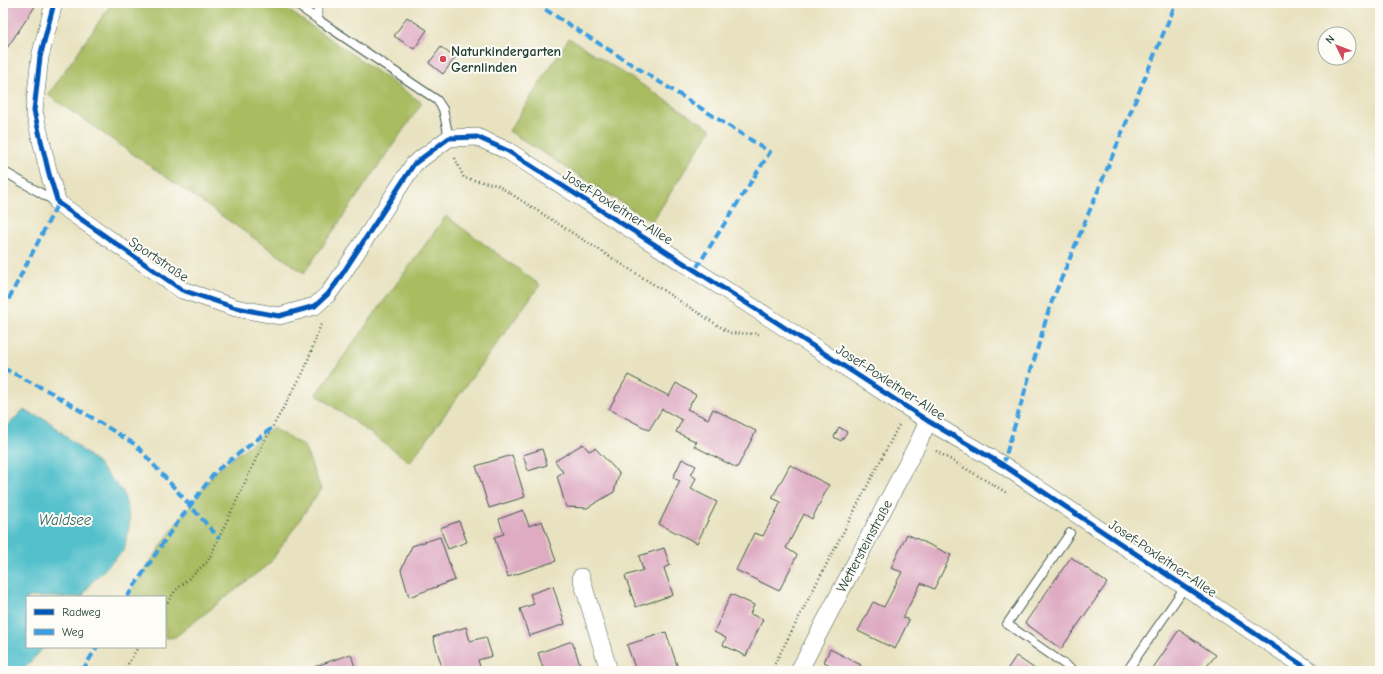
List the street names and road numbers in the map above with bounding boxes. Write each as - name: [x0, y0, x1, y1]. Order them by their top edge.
- street label: Josef-Poxleitner-Allee: [559, 167, 676, 248]
- street label: Sportstraße: [125, 233, 192, 286]
- street label: Josef-Poxleitner-Allee: [833, 341, 949, 424]
- street label: Wettersteinstraße: [833, 497, 896, 595]
- street label: Josef-Poxleitner-Allee: [1105, 516, 1220, 601]

